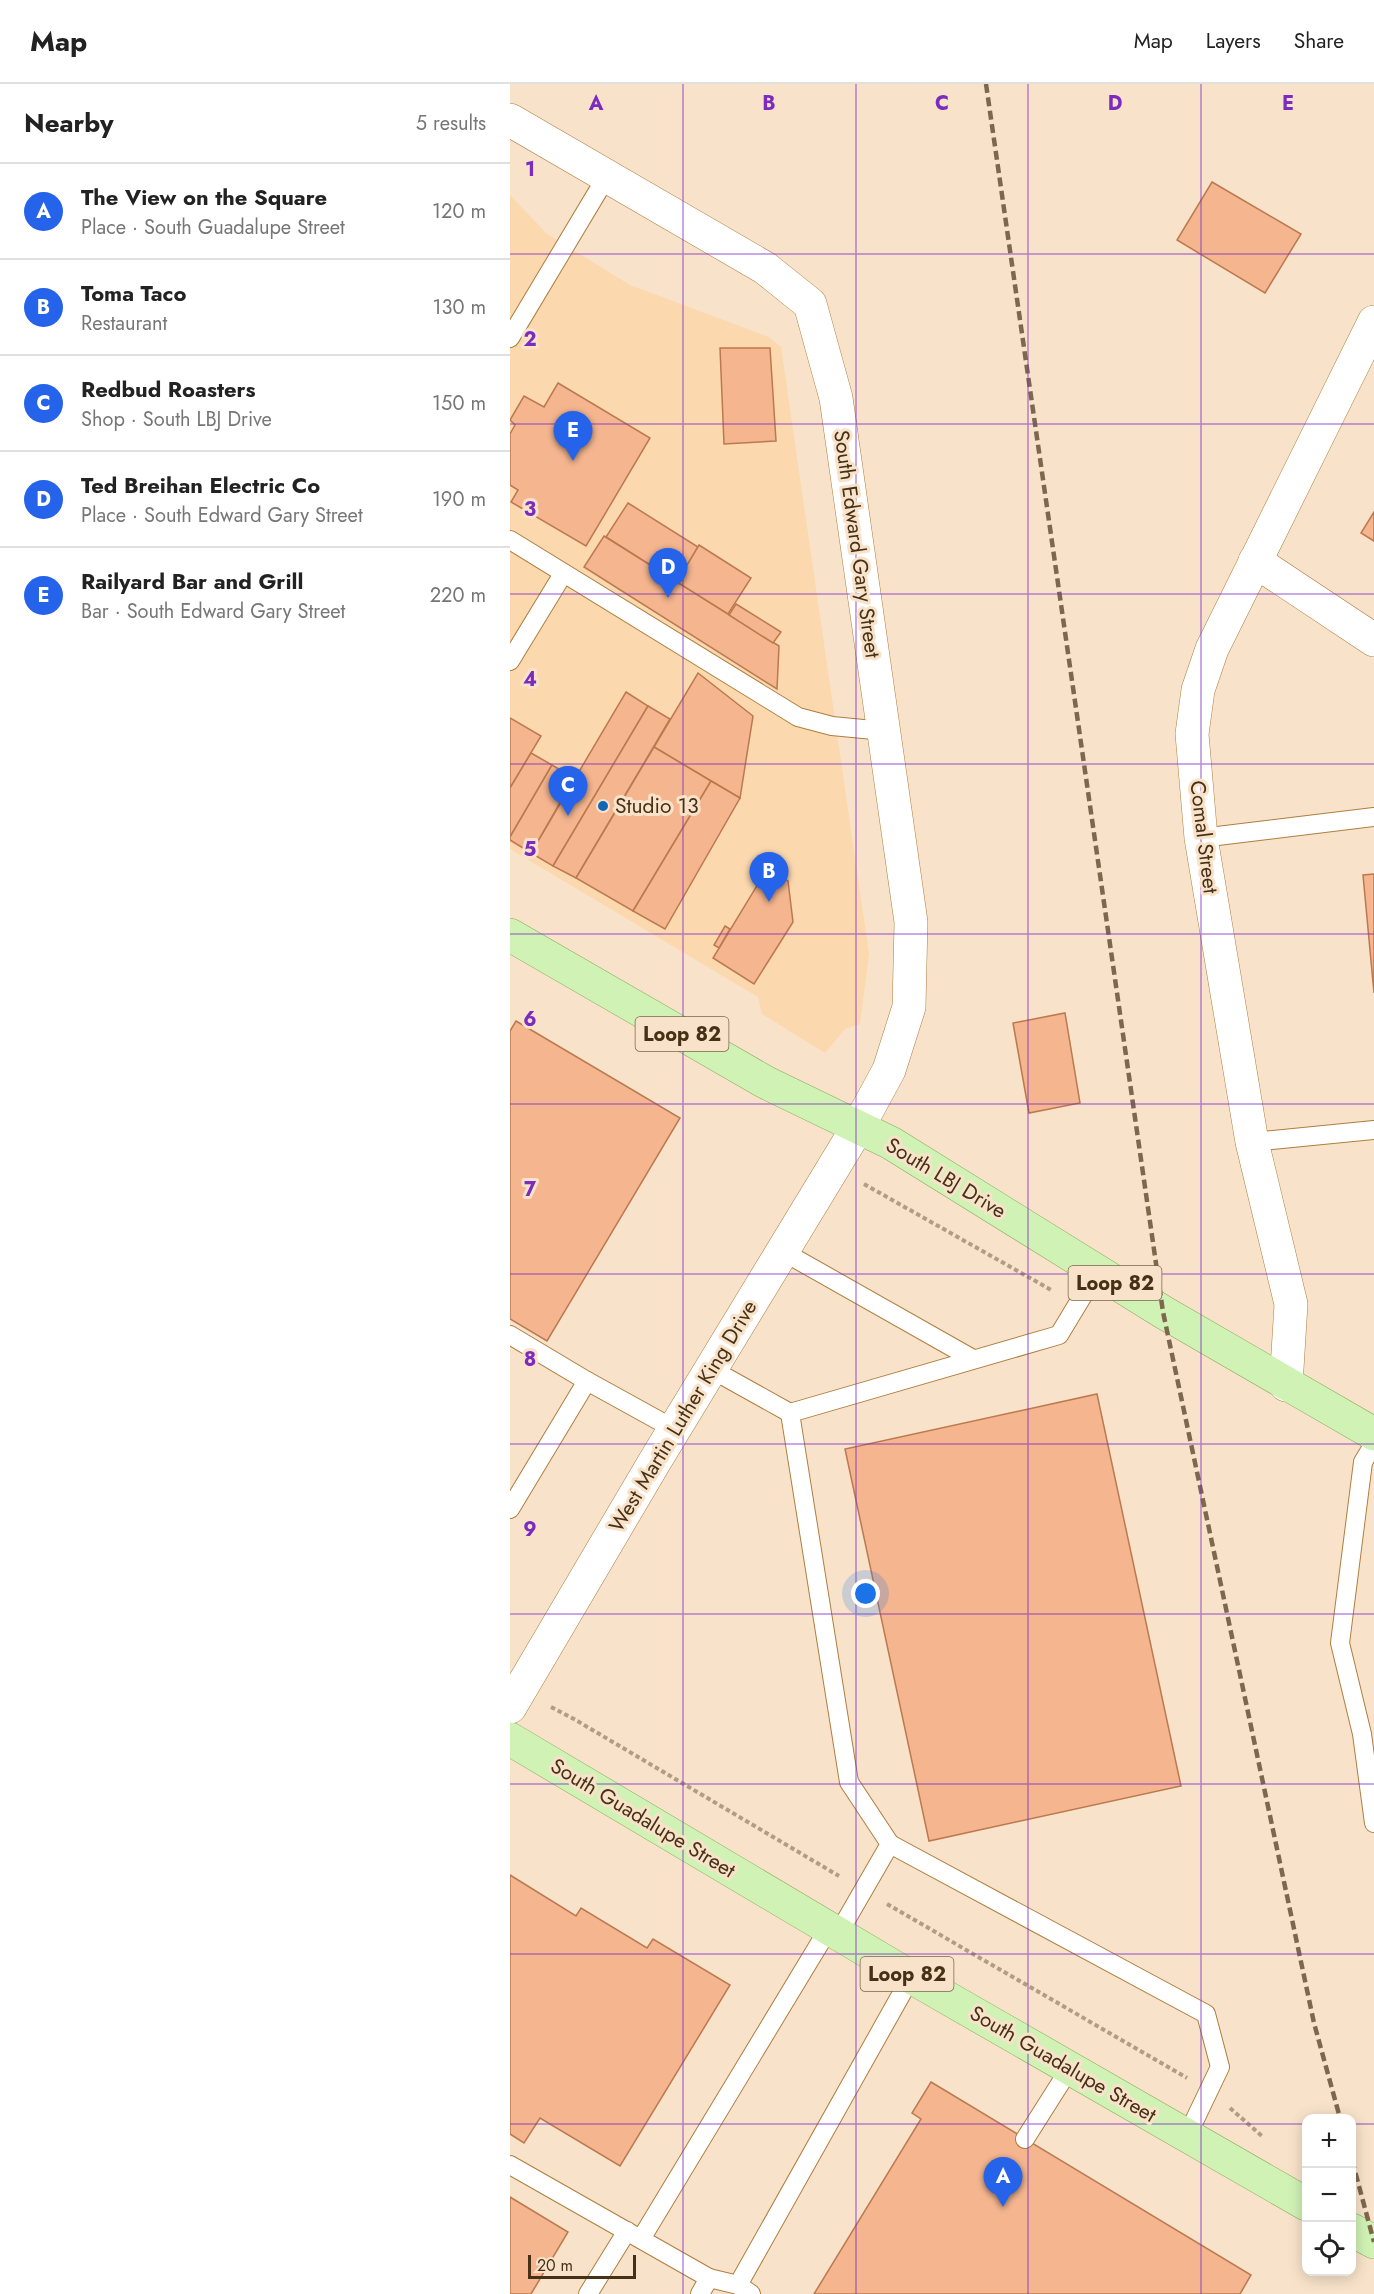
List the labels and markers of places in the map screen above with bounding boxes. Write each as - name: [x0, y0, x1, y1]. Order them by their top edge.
- pin: E: [554, 412, 592, 461]
- pin: D: [648, 548, 688, 598]
- pin: C: [548, 766, 588, 816]
- place label: Studio 13: [615, 791, 699, 821]
- marker: Studio 13: [596, 799, 610, 813]
- pin: B: [750, 852, 788, 902]
- pin: A: [984, 2158, 1022, 2207]

